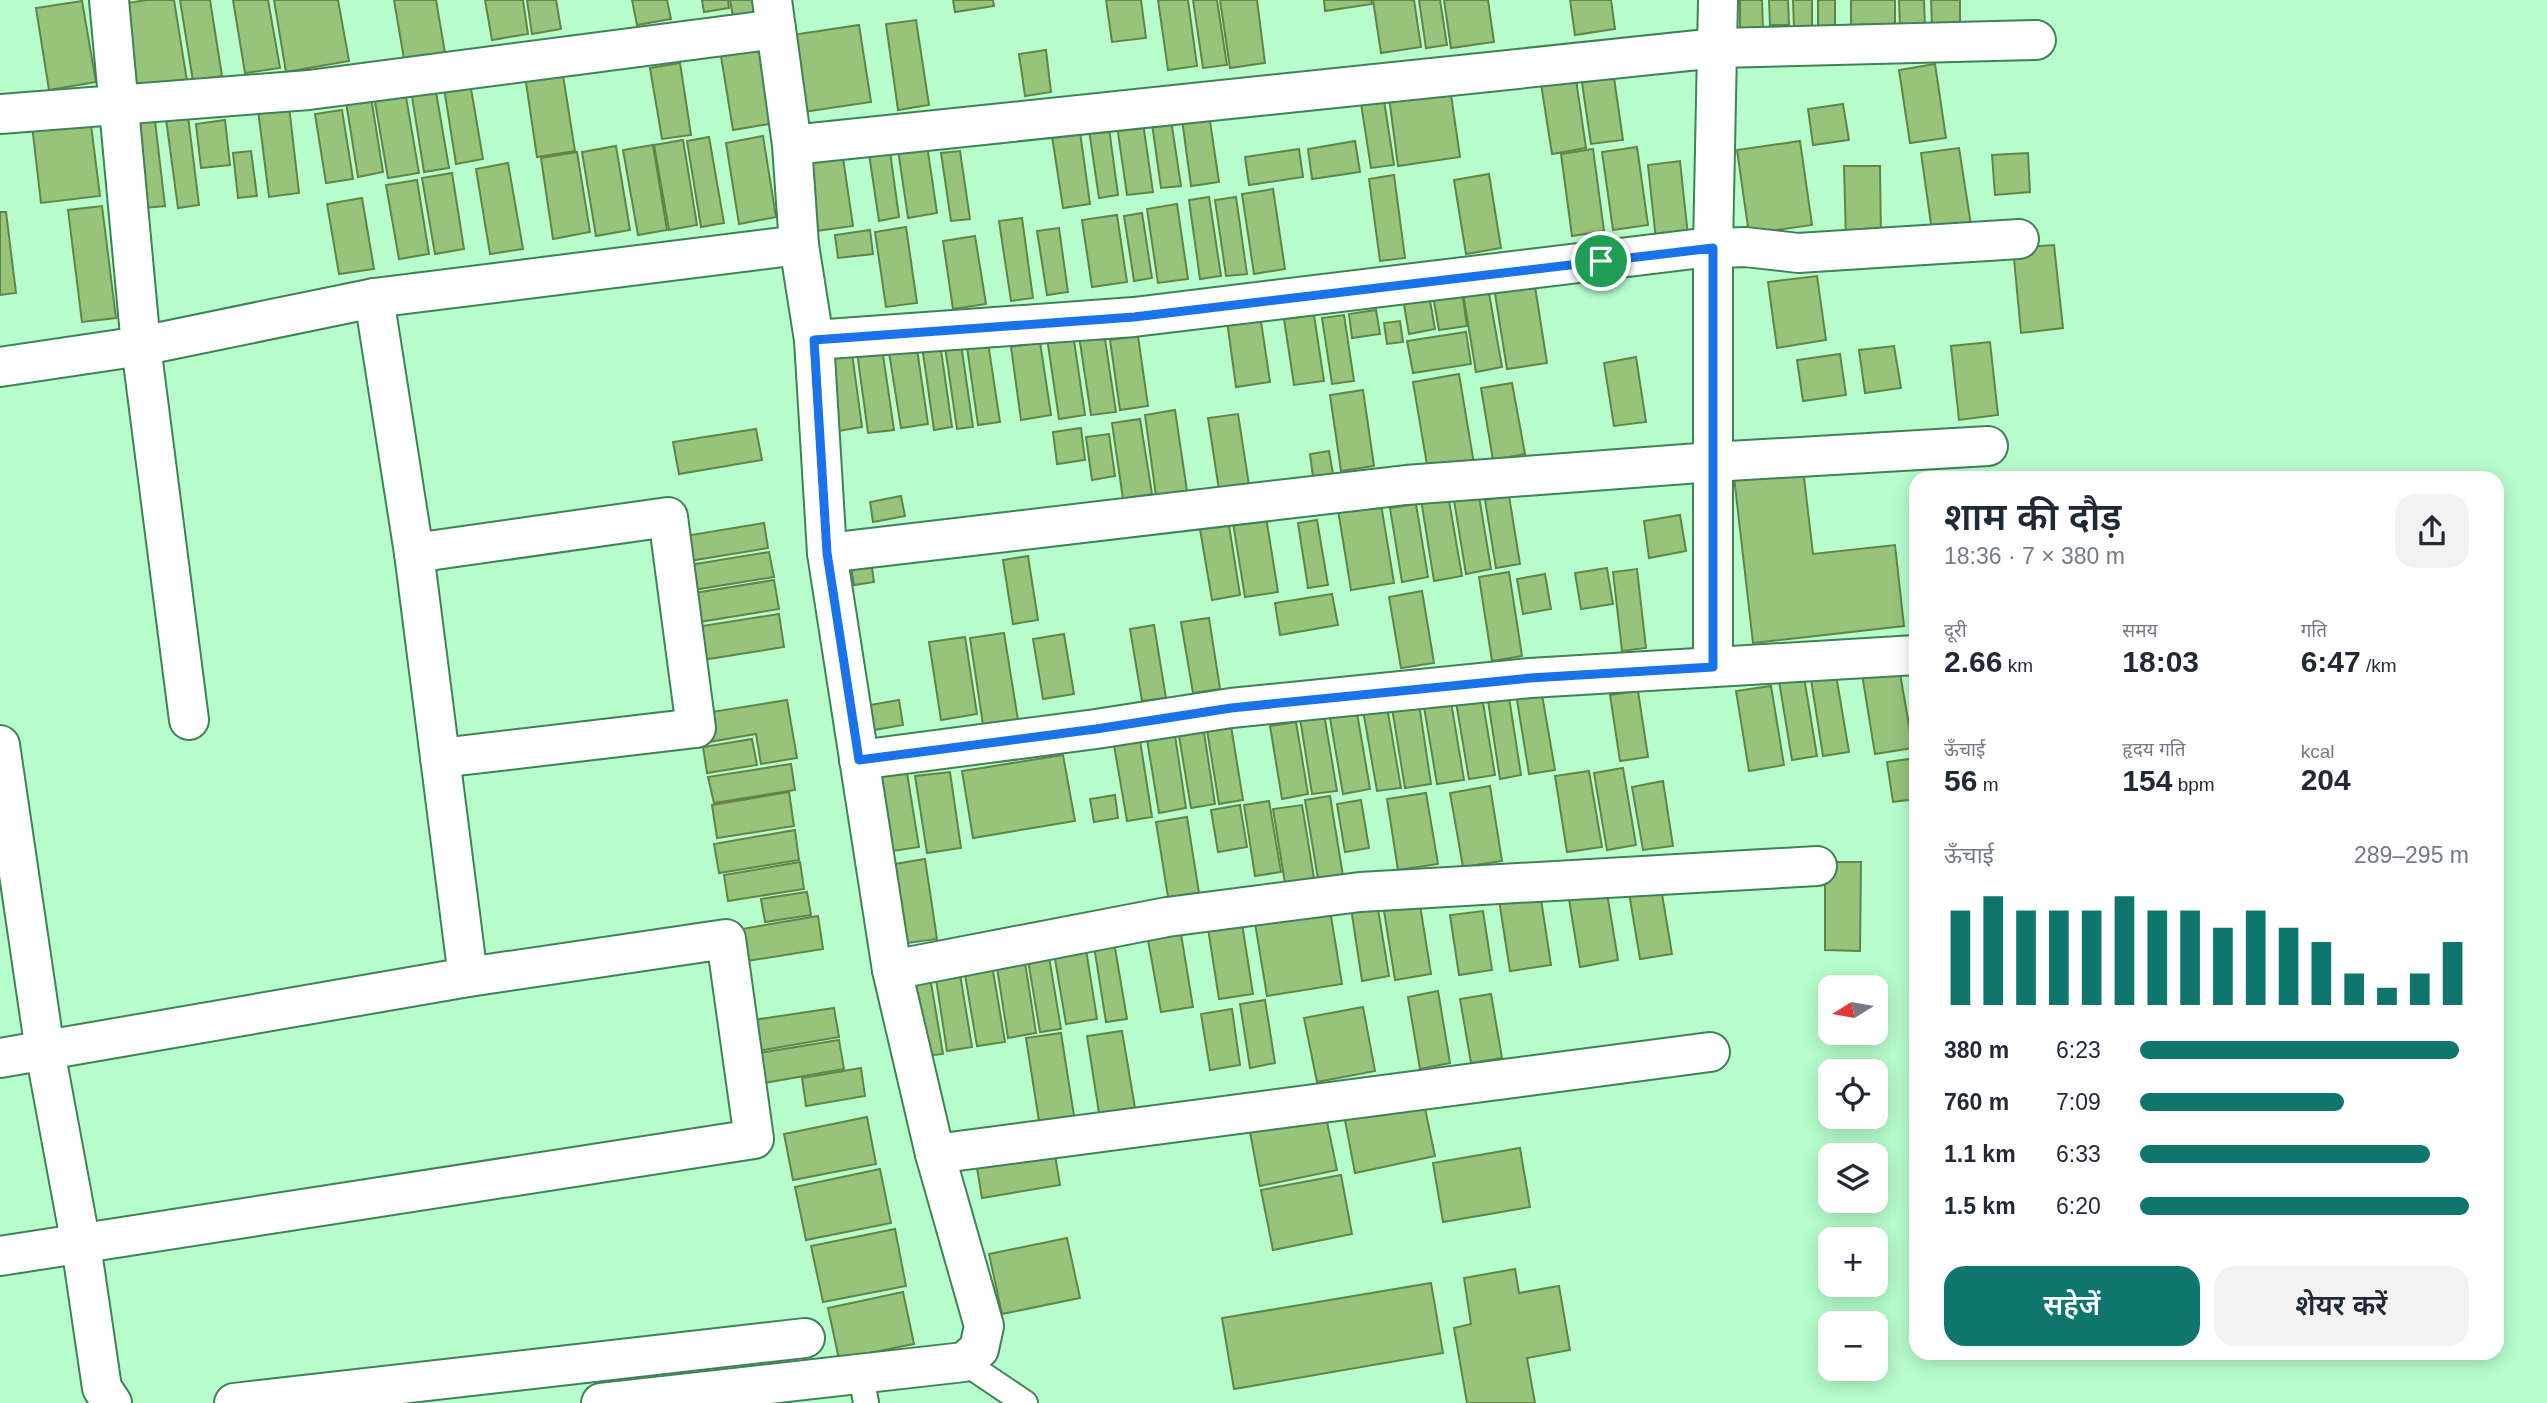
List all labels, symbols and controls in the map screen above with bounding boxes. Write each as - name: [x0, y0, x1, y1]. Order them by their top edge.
- pin: [1571, 231, 1631, 291]
- icon: arrive: [1582, 242, 1620, 280]
- button: share: [2395, 494, 2469, 568]
- text: शाम की दौड़: [1944, 496, 2122, 538]
- text: 18:36 · 7 × 380 m: [1944, 543, 2125, 569]
- text: दूरी: [1944, 620, 1967, 641]
- text: समय: [2122, 620, 2158, 641]
- text: गति: [2301, 620, 2327, 641]
- text: 2.66: [1944, 645, 2002, 678]
- text: 18:03: [2122, 645, 2199, 678]
- text: 6:47: [2301, 645, 2361, 678]
- text: km: [2002, 655, 2033, 676]
- text: /km: [2361, 655, 2397, 676]
- text: ऊँचाई: [1944, 739, 1985, 760]
- text: हृदय गति: [2122, 739, 2186, 760]
- text: kcal: [2301, 741, 2334, 762]
- text: 204: [2301, 763, 2351, 796]
- text: 56: [1944, 764, 1977, 797]
- text: 154: [2122, 764, 2172, 797]
- text: m: [1977, 774, 1998, 795]
- text: bpm: [2172, 774, 2215, 795]
- text: ऊँचाई: [1944, 842, 1994, 868]
- text: 289–295 m: [2354, 842, 2469, 868]
- north arrow: [1818, 975, 1888, 1045]
- map controls: [1818, 975, 1888, 1381]
- text: 380 m: [1944, 1037, 2009, 1063]
- text: 6:23: [2056, 1037, 2101, 1063]
- button: locate: [1818, 1059, 1888, 1129]
- text: 760 m: [1944, 1089, 2009, 1115]
- text: 7:09: [2056, 1089, 2101, 1115]
- text: 1.1 km: [1944, 1141, 2016, 1167]
- text: 6:33: [2056, 1141, 2101, 1167]
- button: layers: [1818, 1143, 1888, 1213]
- text: 1.5 km: [1944, 1193, 2016, 1219]
- text: 6:20: [2056, 1193, 2101, 1219]
- button: +: [1818, 1227, 1888, 1297]
- button: सहेजें: [1944, 1266, 2200, 1346]
- button: शेयर करें: [2214, 1266, 2469, 1346]
- button: −: [1818, 1311, 1888, 1381]

